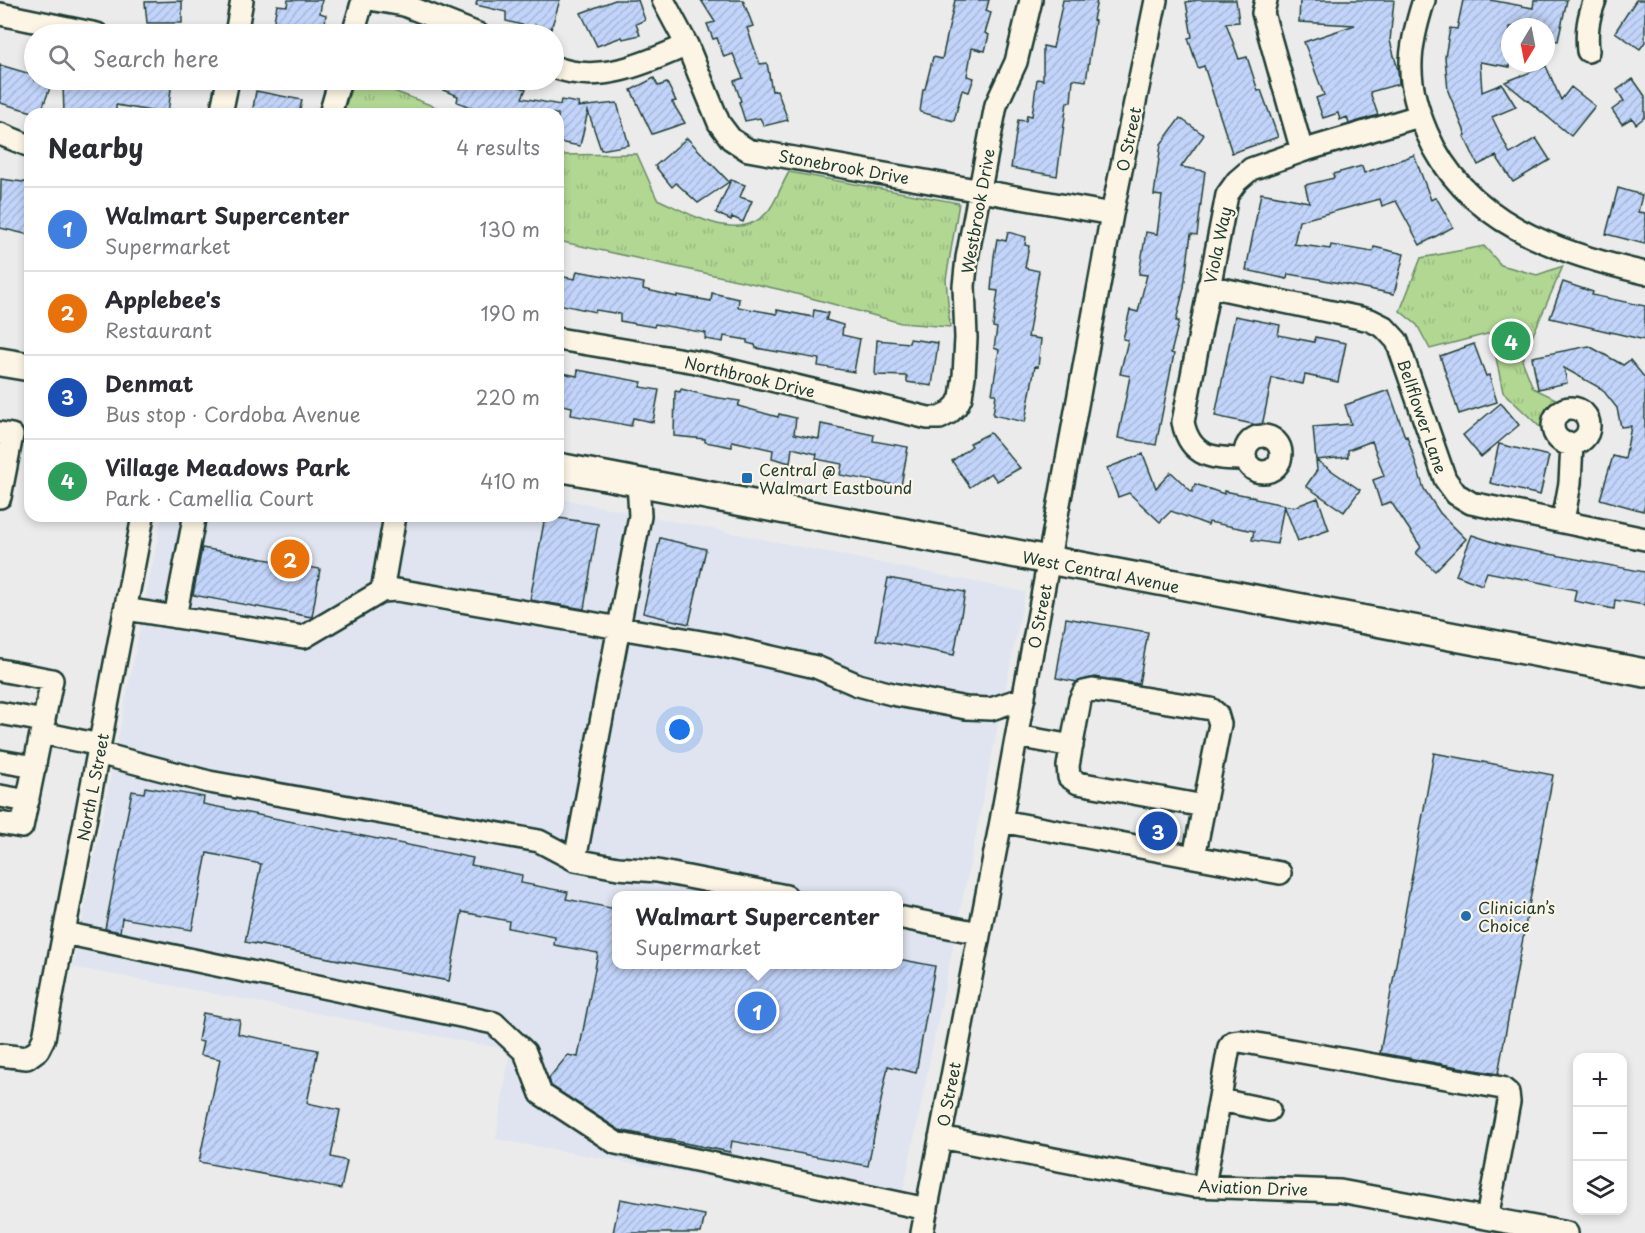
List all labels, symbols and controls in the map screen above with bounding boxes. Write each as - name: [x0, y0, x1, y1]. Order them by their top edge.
- north arrow: [1501, 18, 1555, 72]
- search box: [24, 24, 564, 90]
- icon: search: [45, 41, 78, 74]
- text: Search here: [93, 41, 219, 74]
- street label: O Street: [1109, 104, 1147, 173]
- text: Nearby: [48, 128, 143, 167]
- text: 4 results: [456, 132, 540, 162]
- street label: Stonebrook Drive: [777, 143, 911, 189]
- street label: Westbrook Drive: [954, 147, 1000, 275]
- text: Walmart Supercenter: [105, 198, 349, 231]
- street label: Viola Way: [1197, 204, 1237, 286]
- text: 1: [63, 214, 72, 244]
- text: 130 m: [480, 214, 540, 244]
- text: Supermarket: [105, 231, 231, 261]
- text: Applebee's: [105, 282, 221, 315]
- text: 2: [60, 298, 75, 328]
- text: 190 m: [481, 298, 540, 328]
- text: Restaurant: [105, 315, 212, 345]
- pin: 4: [1492, 318, 1530, 364]
- street label: Northbrook Drive: [682, 349, 818, 403]
- street label: Bellflower Lane: [1392, 355, 1454, 477]
- text: Denmat: [105, 366, 194, 399]
- text: 3: [61, 382, 74, 412]
- text: 220 m: [476, 382, 540, 412]
- text: Bus stop · Cordoba Avenue: [105, 399, 361, 429]
- text: Village Meadows Park: [105, 450, 350, 483]
- place label: Central @ Walmart Eastbound: [759, 457, 912, 499]
- text: 4: [61, 466, 74, 496]
- text: 410 m: [480, 466, 540, 496]
- marker: Central @ Walmart Eastbound: [740, 471, 754, 485]
- text: Park · Camellia Court: [105, 483, 314, 513]
- pin: 2: [270, 536, 310, 582]
- street label: West Central Avenue: [1020, 544, 1182, 598]
- street label: O Street: [1021, 581, 1057, 650]
- your location: [665, 715, 694, 744]
- street label: North L Street: [70, 731, 114, 843]
- pin: 3: [1138, 808, 1178, 854]
- popup: [612, 891, 903, 969]
- place label: Clinician’s Choice: [1478, 895, 1555, 937]
- text: Walmart Supercenter: [635, 899, 880, 932]
- marker: Clinician’s Choice: [1459, 909, 1473, 923]
- text: Supermarket: [635, 932, 761, 962]
- pin: 1: [738, 988, 777, 1034]
- map controls: [1573, 1053, 1627, 1215]
- button: +: [1573, 1053, 1627, 1107]
- street label: O Street: [930, 1059, 966, 1128]
- button: −: [1573, 1107, 1627, 1161]
- button: layers: [1573, 1161, 1627, 1215]
- street label: Aviation Drive: [1198, 1173, 1308, 1201]

